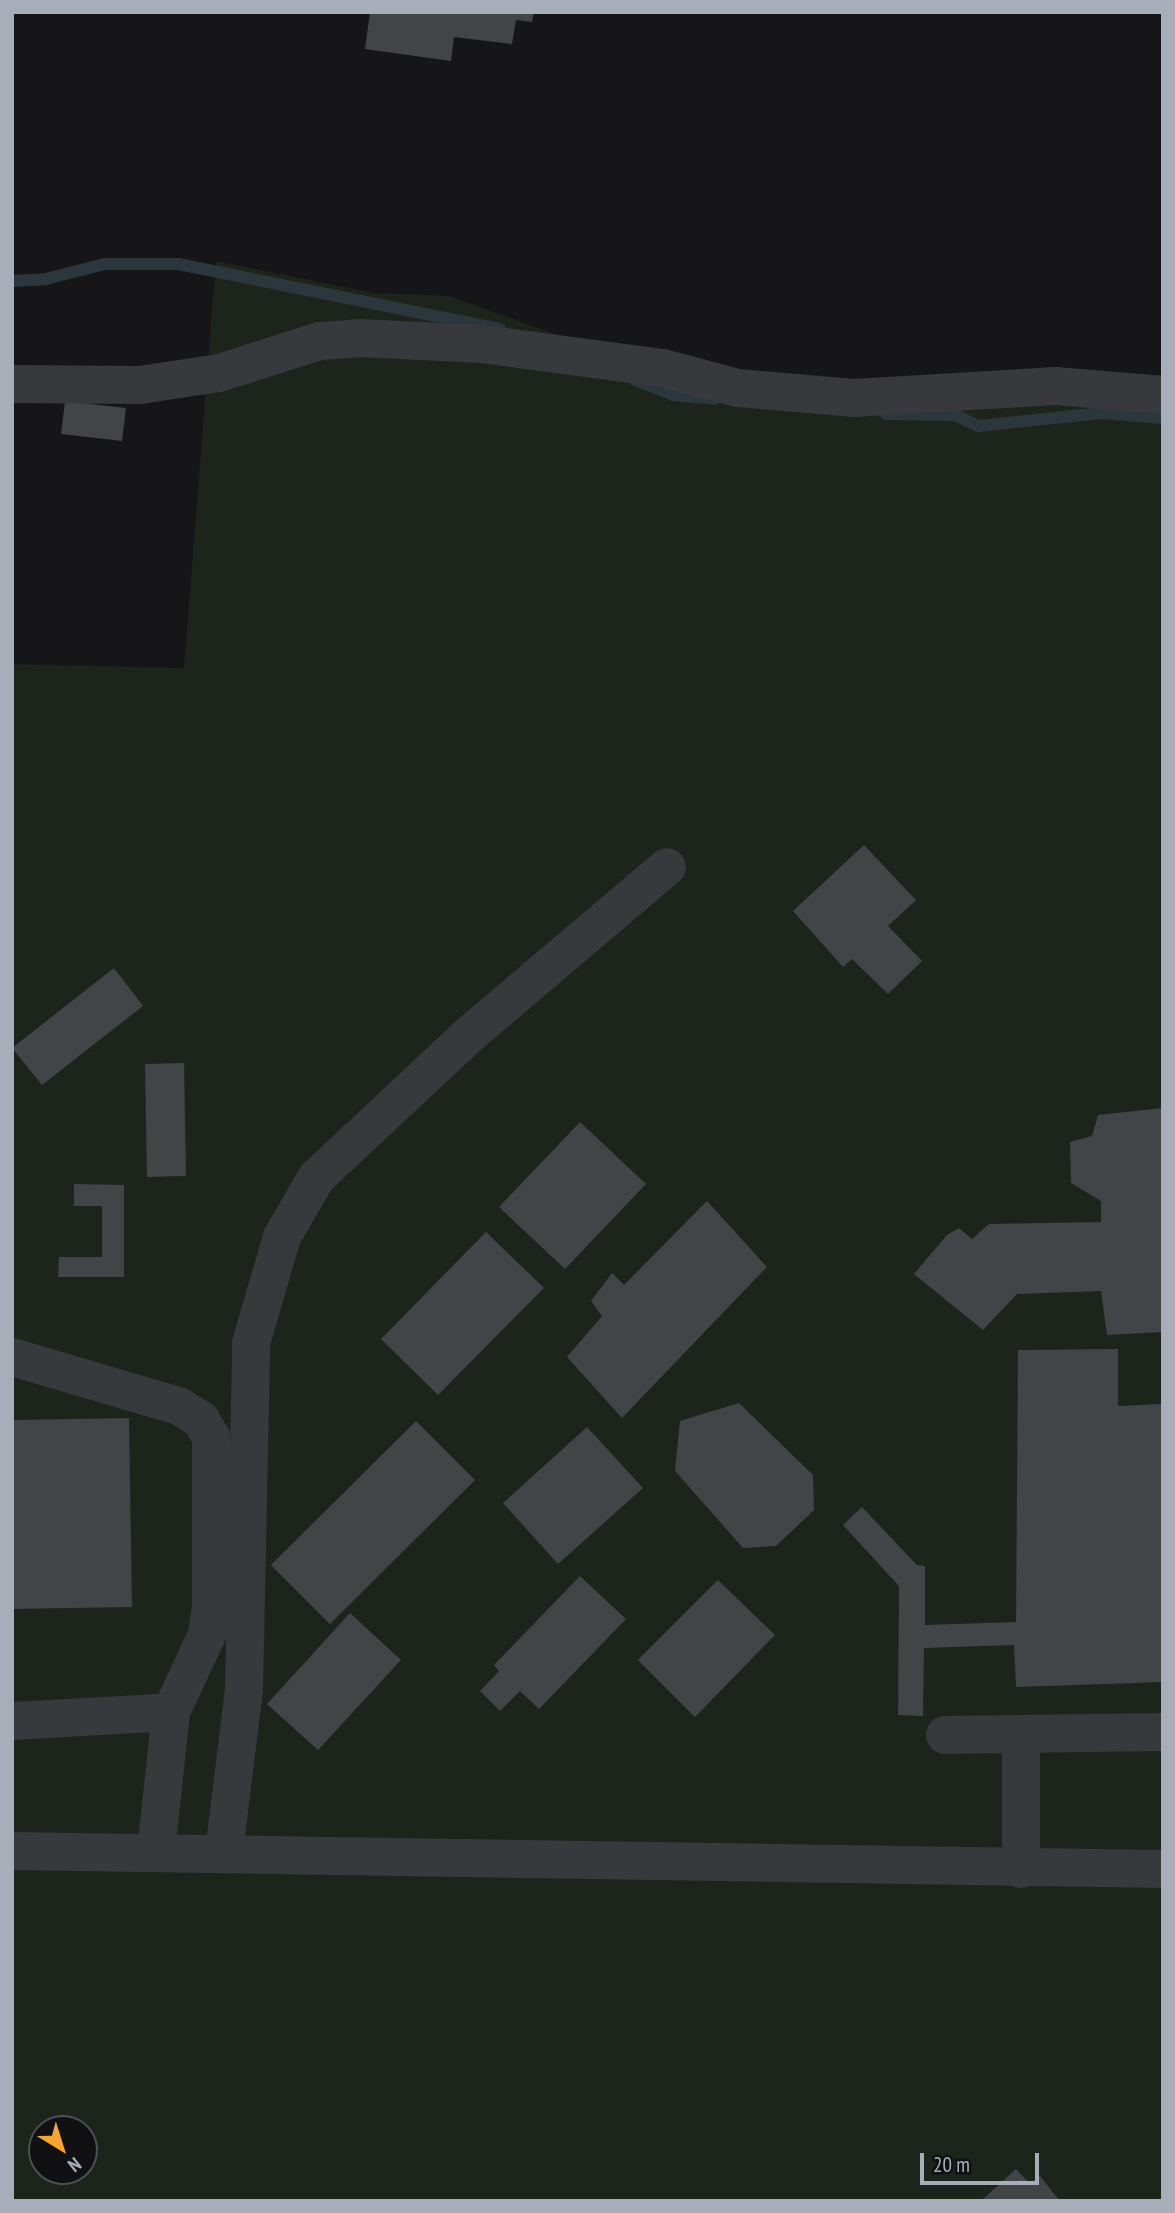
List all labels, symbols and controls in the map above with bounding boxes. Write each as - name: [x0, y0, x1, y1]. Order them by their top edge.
- north arrow: [28, 2115, 98, 2185]
- scale bar: [923, 2140, 1042, 2184]
- text: 20 m: [933, 2151, 970, 2178]
- text: N: [63, 2152, 86, 2178]

